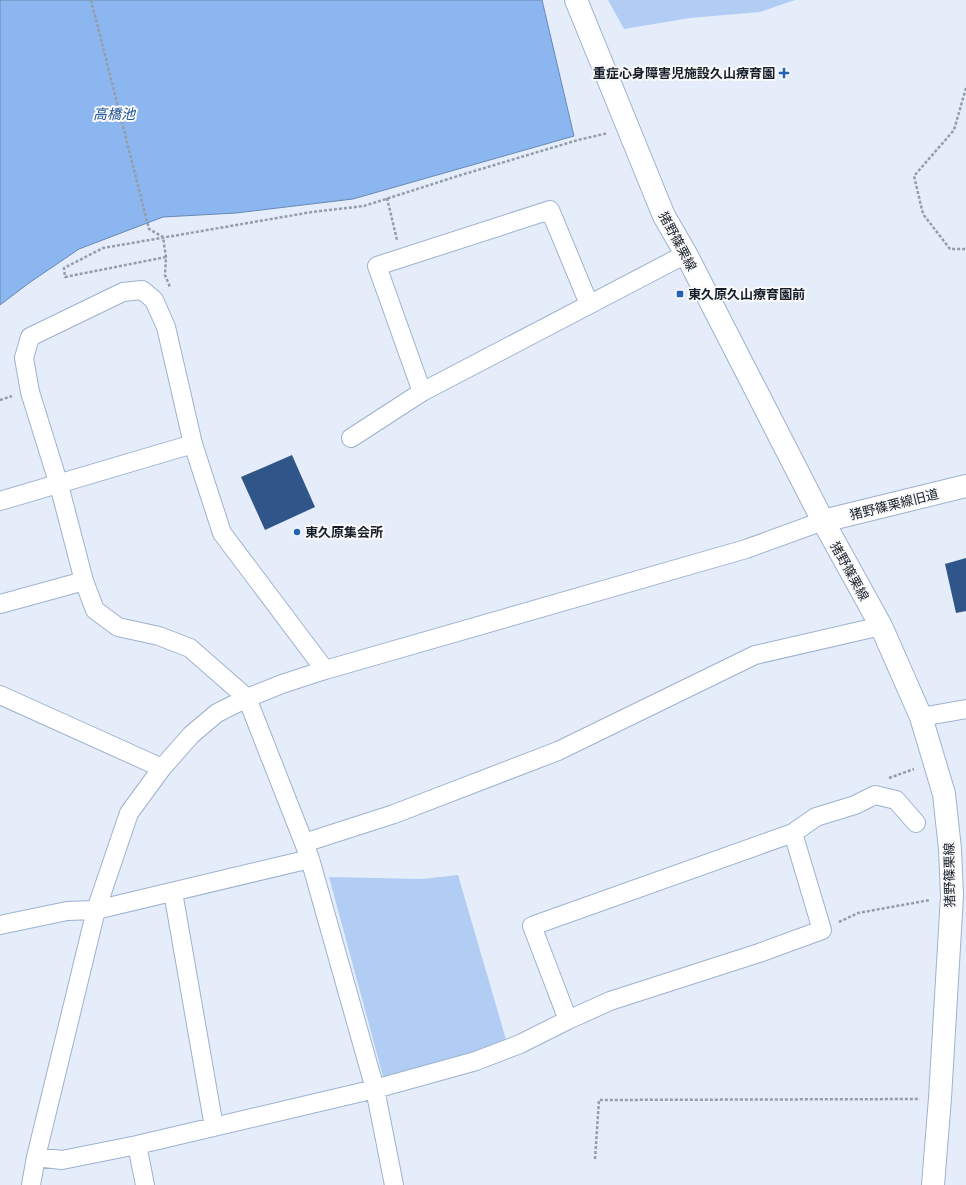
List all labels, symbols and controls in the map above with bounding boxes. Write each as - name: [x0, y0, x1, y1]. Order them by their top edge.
- place label: 重症心身障害児施設久山療育園: [593, 66, 775, 81]
- marker: 重症心身障害児施設久山療育園: [778, 67, 790, 79]
- water label: 高橋池: [93, 106, 137, 122]
- street label: 猪野篠栗線: [656, 209, 699, 273]
- place label: 東久原久山療育園前: [688, 287, 805, 302]
- marker: 東久原久山療育園前: [675, 289, 685, 299]
- street label: 猪野篠栗線旧道: [848, 486, 940, 523]
- place label: 東久原集会所: [305, 525, 383, 540]
- marker: 東久原集会所: [292, 527, 302, 537]
- street label: 猪野篠栗線: [827, 539, 872, 603]
- street label: 猪野篠栗線: [941, 842, 958, 908]

